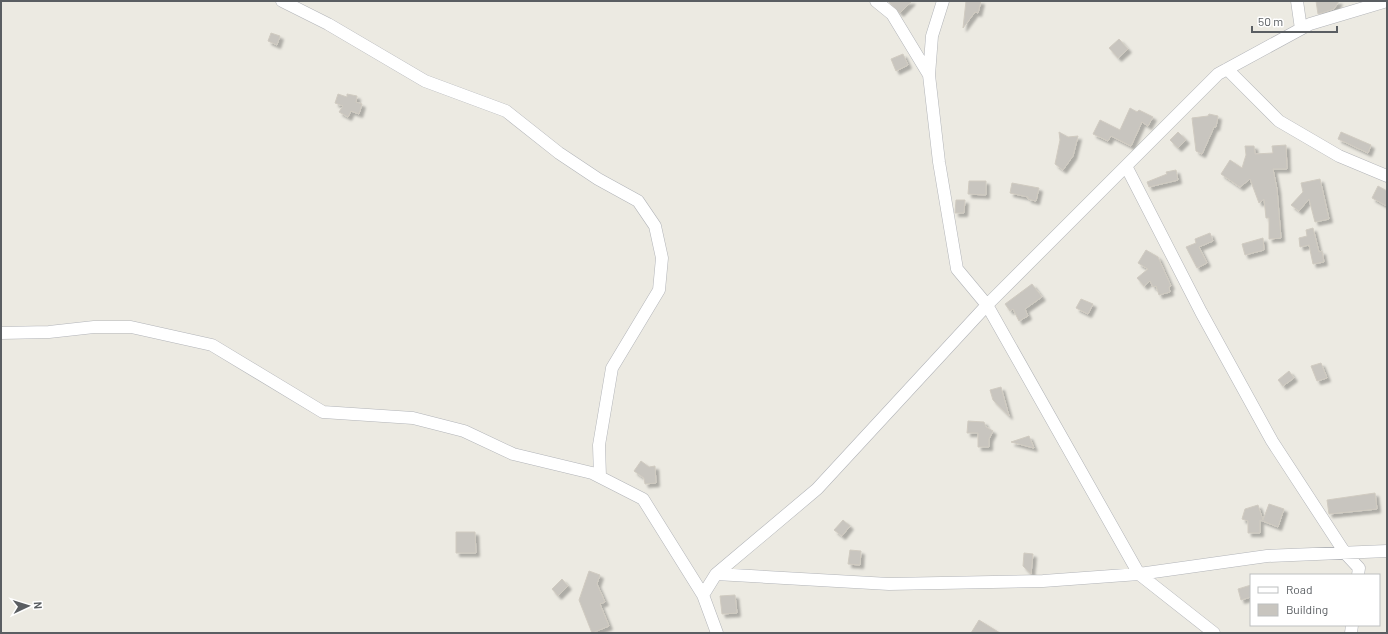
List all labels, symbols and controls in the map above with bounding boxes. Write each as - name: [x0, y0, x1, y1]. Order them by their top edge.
- scale bar: [1252, 8, 1337, 34]
- text: 50 m: [1258, 14, 1283, 28]
- legend: [1250, 574, 1380, 626]
- text: Road: [1286, 582, 1313, 596]
- north arrow: [8, 586, 48, 626]
- text: N: [32, 601, 45, 609]
- text: Building: [1286, 602, 1328, 616]

